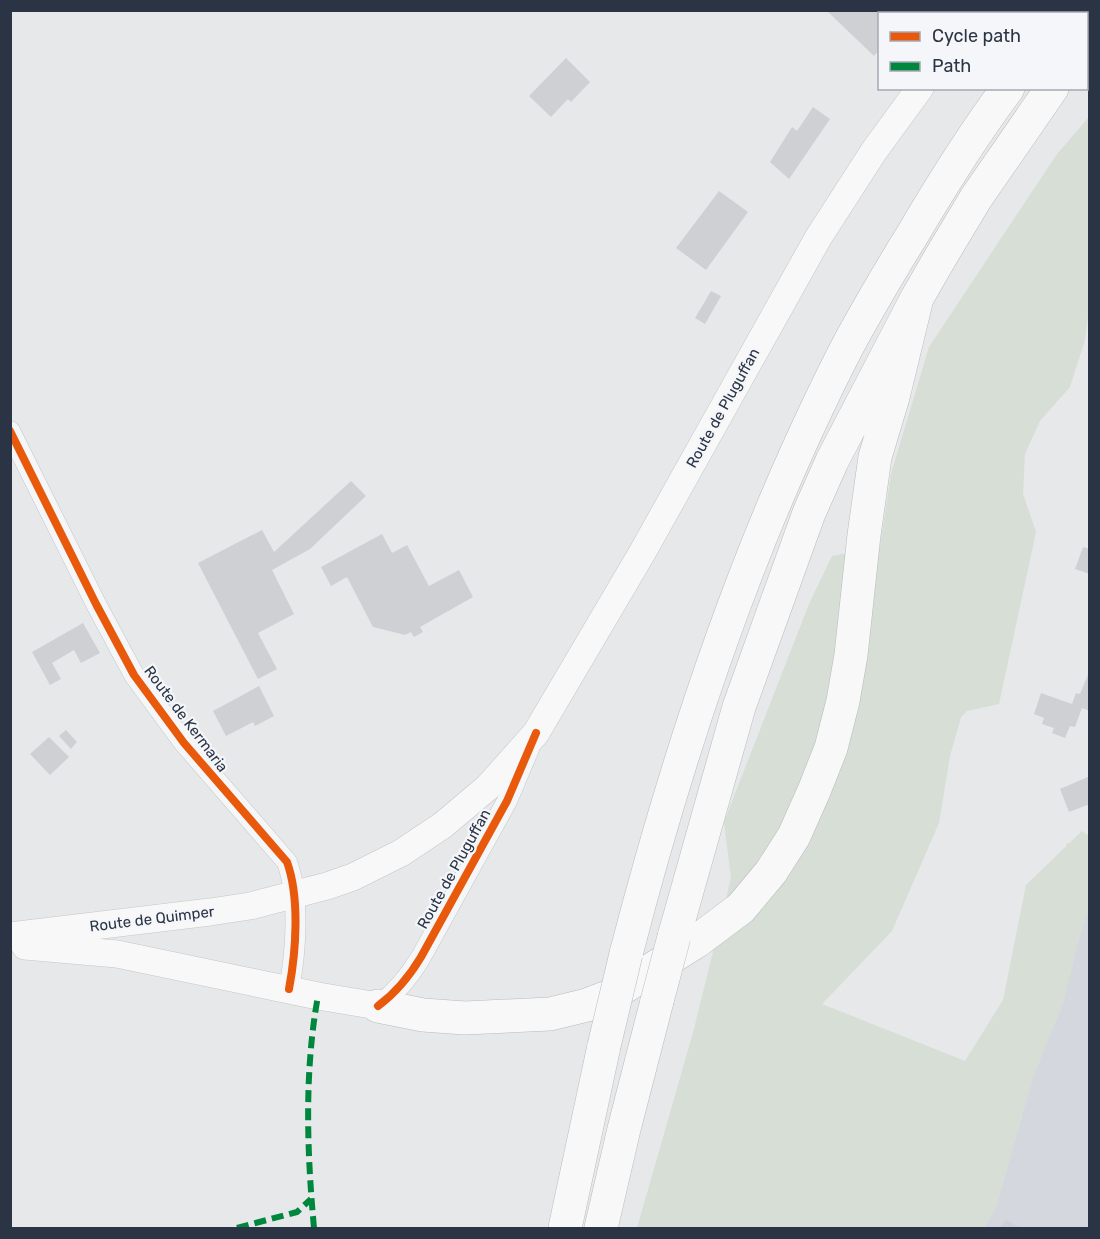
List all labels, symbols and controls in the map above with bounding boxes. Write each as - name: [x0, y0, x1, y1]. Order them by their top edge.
- legend: [878, 12, 1088, 90]
- text: Cycle path: [932, 25, 1021, 47]
- text: Path: [932, 55, 971, 77]
- street label: Route de Pluguffan: [683, 345, 763, 471]
- street label: Route de Kermaria: [140, 662, 232, 776]
- street label: Route de Pluguffan: [414, 806, 494, 932]
- street label: Route de Quimper: [89, 902, 216, 936]

